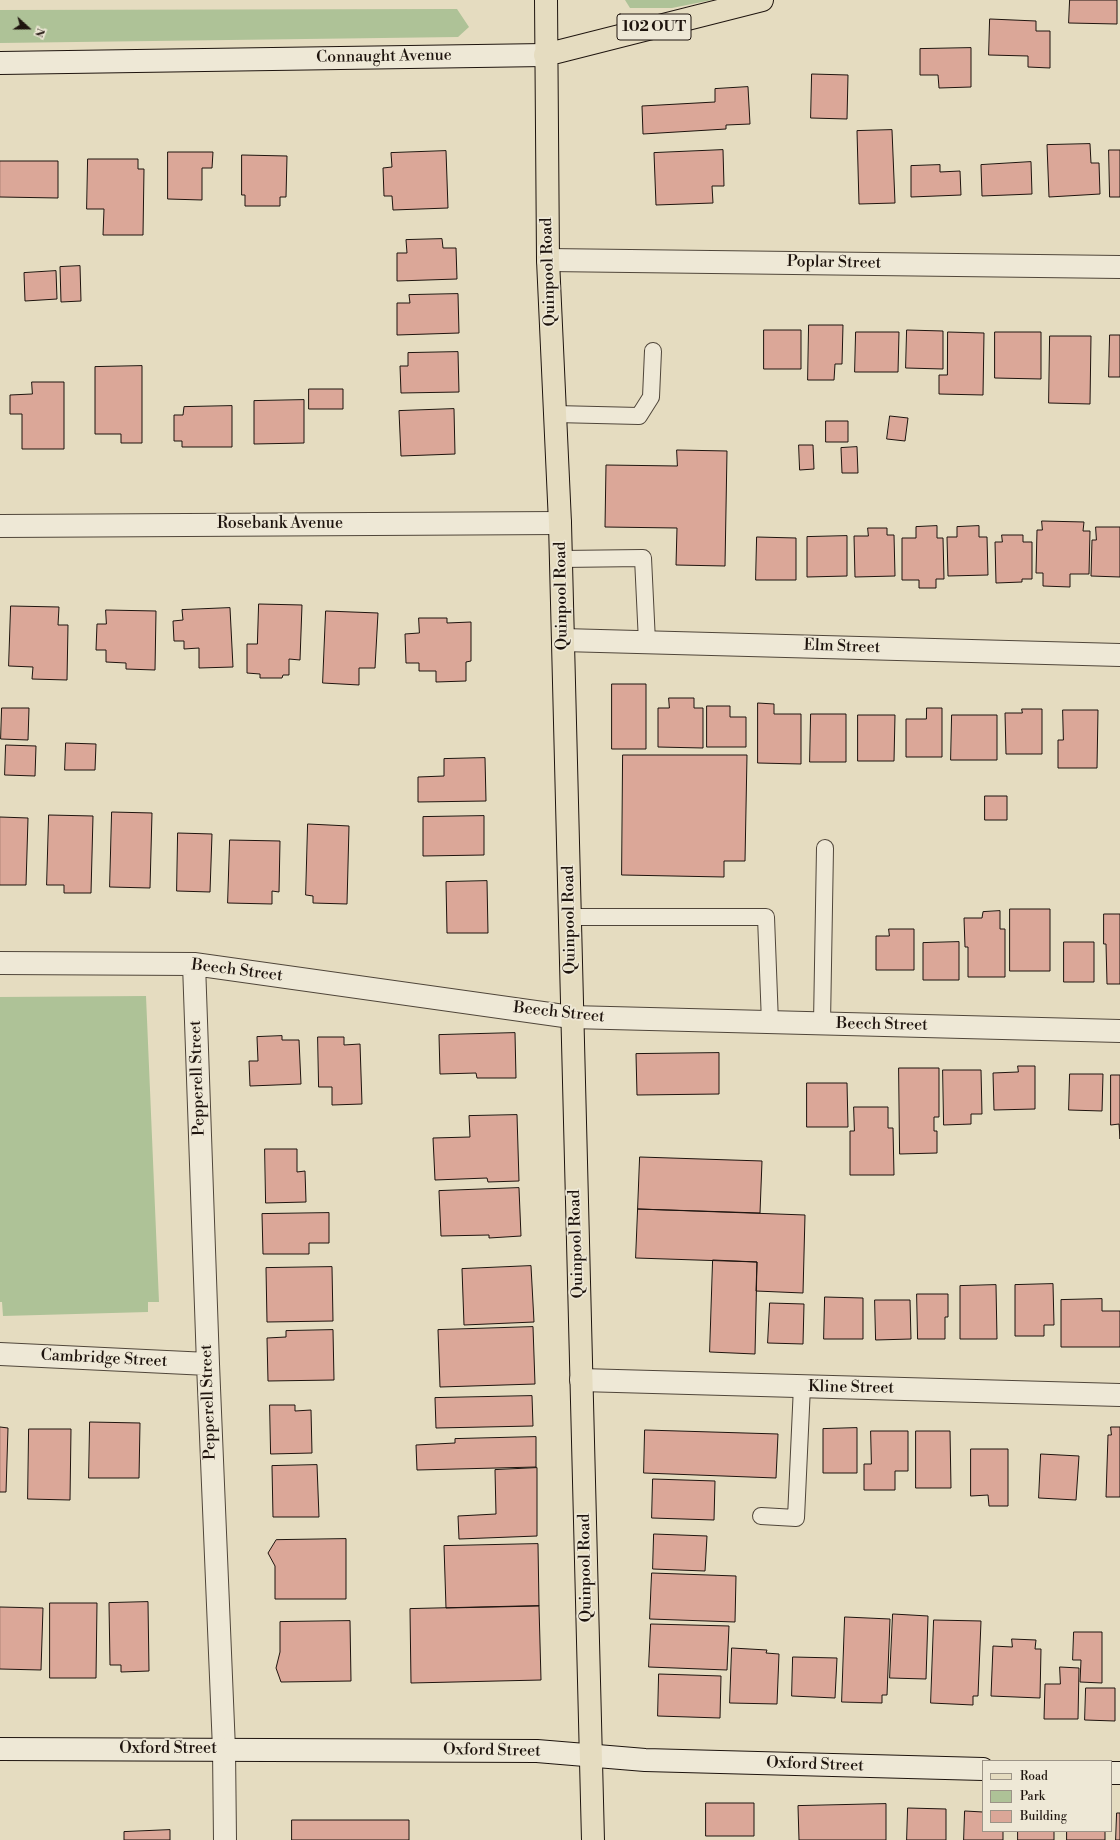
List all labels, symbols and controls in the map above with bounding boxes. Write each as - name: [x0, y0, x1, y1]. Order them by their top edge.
- north arrow: [8, 8, 48, 48]
- road number: 102 OUT: [617, 14, 691, 40]
- text: N: [31, 26, 47, 39]
- street label: Connaught Avenue: [316, 46, 452, 68]
- street label: Quinpool Road: [538, 217, 560, 327]
- street label: Poplar Street: [787, 253, 881, 273]
- street label: Rosebank Avenue: [217, 514, 343, 534]
- street label: Quinpool Road: [551, 541, 573, 651]
- street label: Elm Street: [803, 636, 881, 658]
- street label: Quinpool Road: [559, 865, 581, 975]
- street label: Beech Street: [190, 956, 284, 986]
- street label: Beech Street: [512, 999, 606, 1027]
- street label: Beech Street: [836, 1015, 928, 1035]
- street label: Pepperell Street: [186, 1020, 210, 1136]
- street label: Quinpool Road: [566, 1189, 588, 1299]
- street label: Pepperell Street: [197, 1344, 221, 1460]
- street label: Cambridge Street: [40, 1346, 168, 1372]
- street label: Kline Street: [808, 1378, 894, 1398]
- street label: Quinpool Road: [575, 1513, 597, 1623]
- street label: Oxford Street: [119, 1739, 217, 1759]
- street label: Oxford Street: [443, 1741, 541, 1761]
- street label: Oxford Street: [766, 1754, 864, 1776]
- legend: [982, 1760, 1112, 1832]
- text: Road: [1020, 1769, 1048, 1784]
- text: Park: [1020, 1789, 1045, 1804]
- text: Building: [1020, 1809, 1067, 1824]

